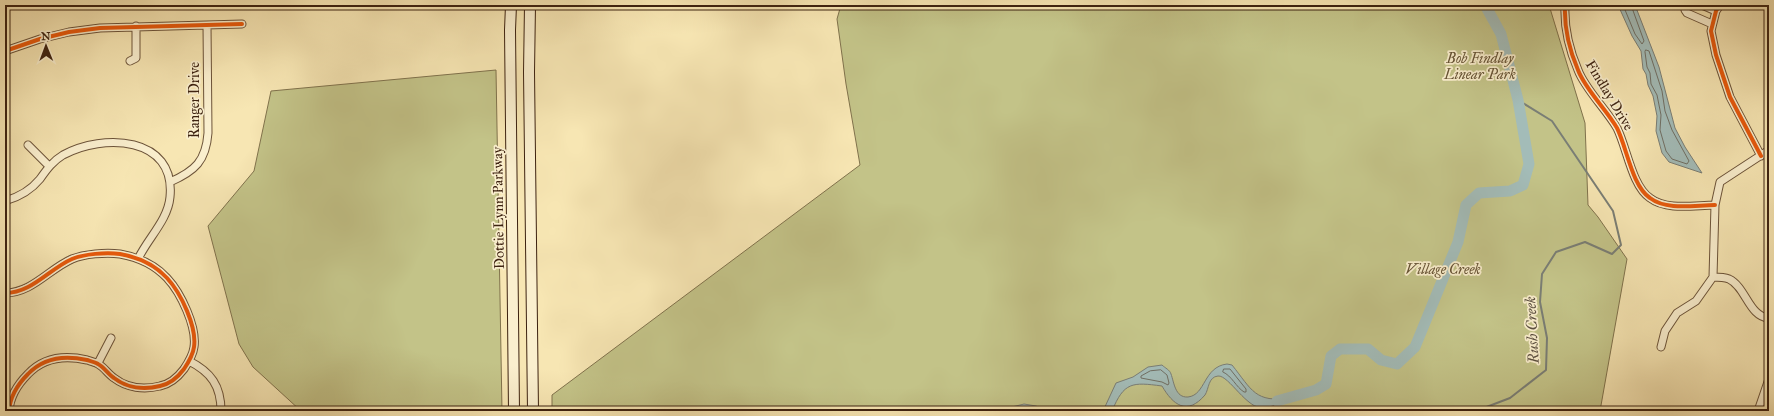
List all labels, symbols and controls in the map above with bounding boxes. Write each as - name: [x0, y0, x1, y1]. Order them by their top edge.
- north arrow: [26, 26, 66, 66]
- text: N: [41, 30, 51, 43]
- park label: Bob Findlay Linear Park: [1443, 50, 1516, 83]
- street label: Findlay Drive: [1582, 57, 1637, 134]
- street label: Ranger Drive: [186, 62, 203, 138]
- street label: Dottie Lynn Parkway: [489, 146, 508, 269]
- park label: Village Creek: [1405, 261, 1481, 278]
- water label: Rush Creek: [1521, 296, 1543, 365]

